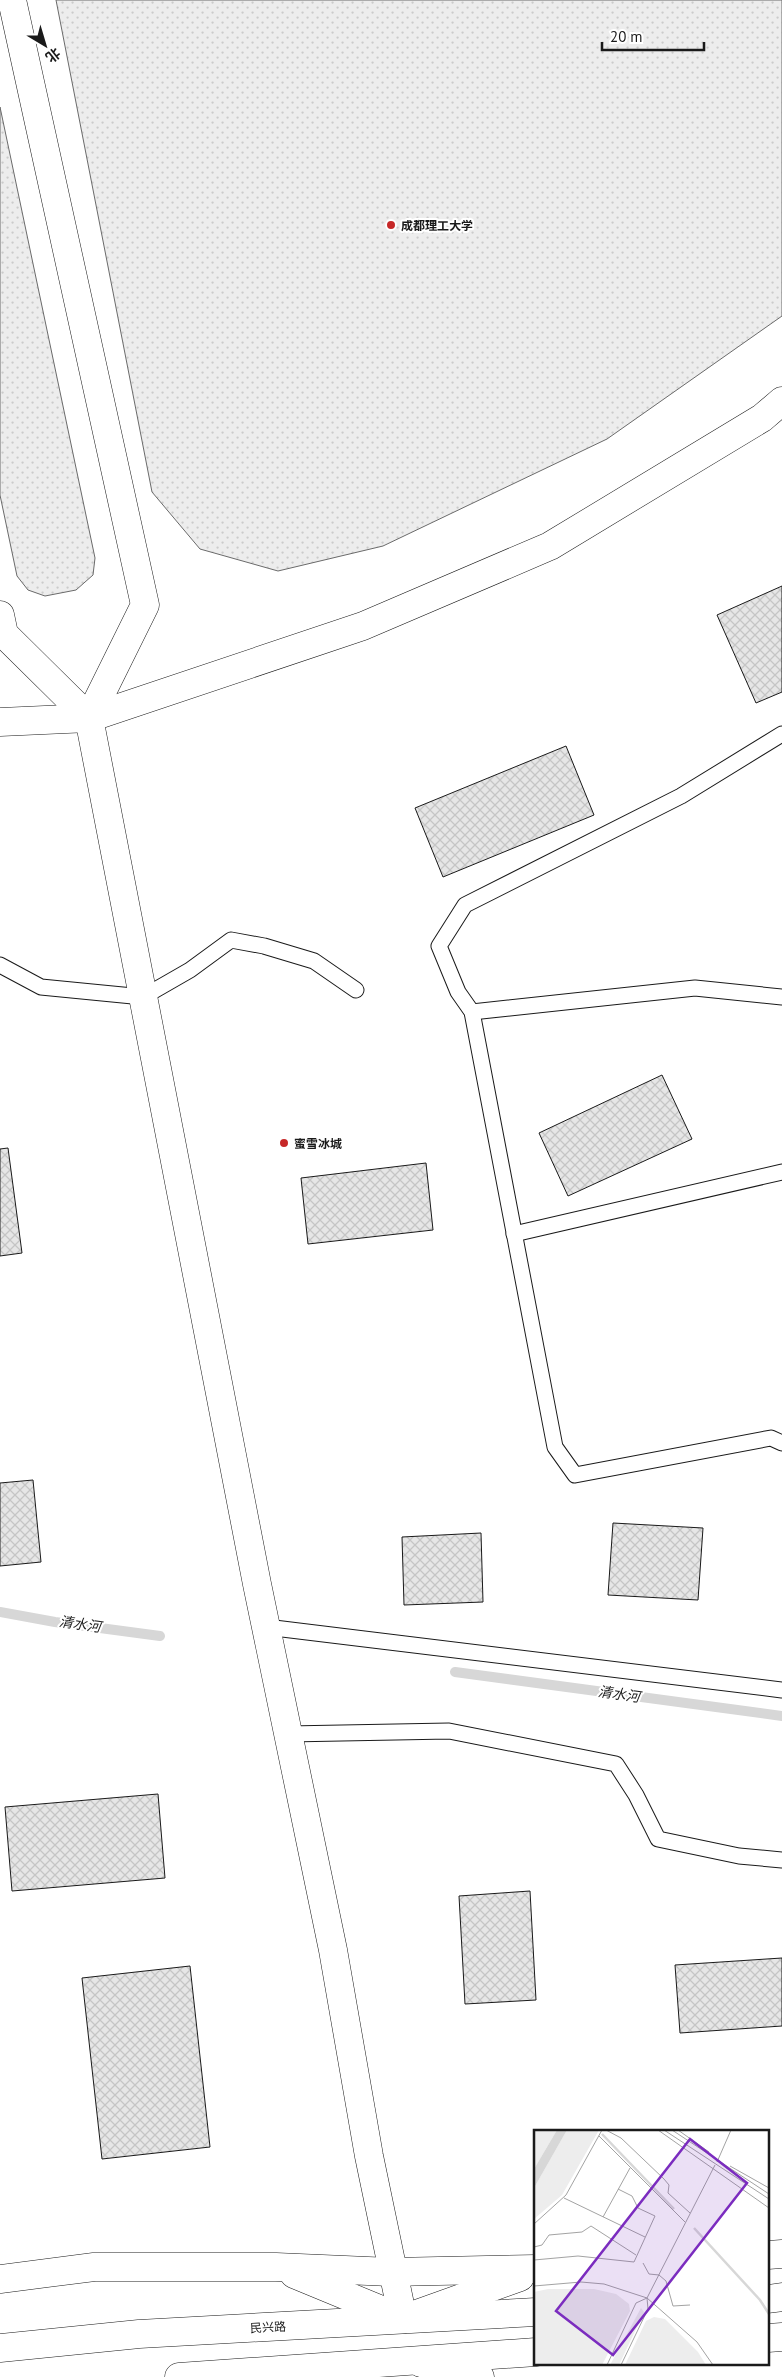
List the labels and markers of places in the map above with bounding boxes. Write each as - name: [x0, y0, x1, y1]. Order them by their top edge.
- place label: 成都理工大学: [401, 218, 473, 233]
- marker: 成都理工大学: [385, 219, 397, 231]
- place label: 蜜雪冰城: [294, 1136, 342, 1151]
- marker: 蜜雪冰城: [278, 1137, 290, 1149]

